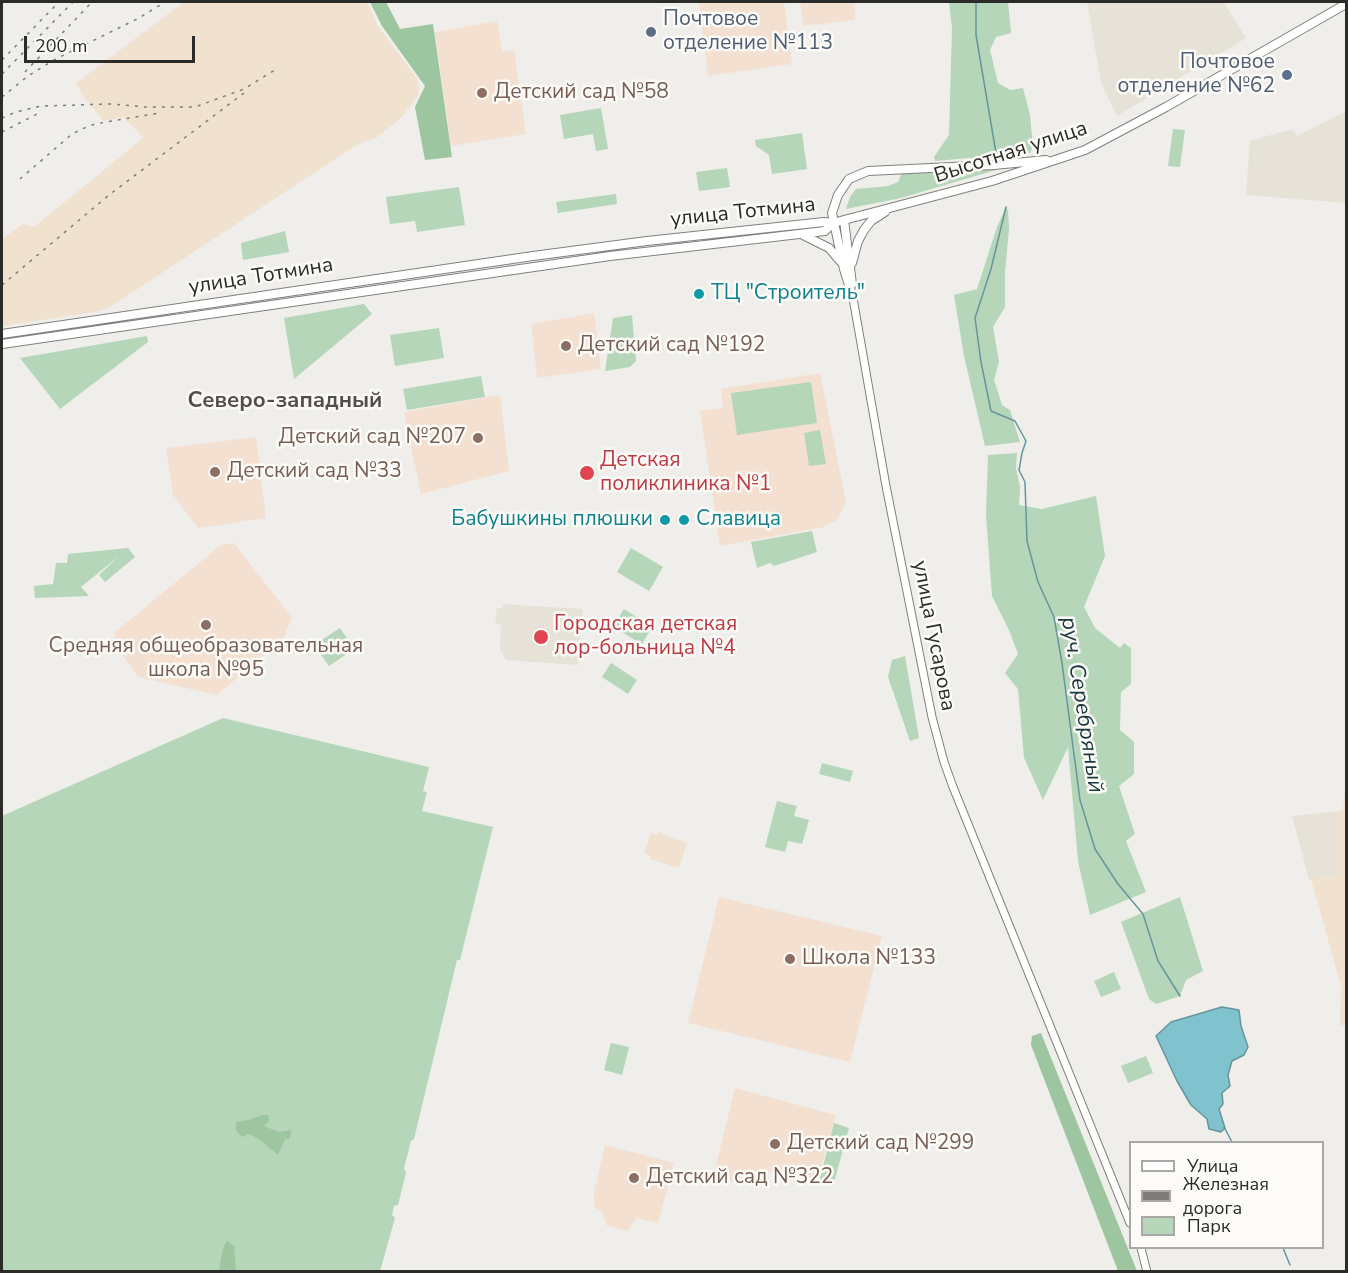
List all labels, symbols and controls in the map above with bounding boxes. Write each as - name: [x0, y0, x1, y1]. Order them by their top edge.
- place label: Почтовое отделение №113: [663, 7, 833, 57]
- scale bar: [27, 24, 198, 62]
- marker: Почтовое отделение №113: [644, 25, 658, 39]
- text: 200 m: [35, 34, 87, 58]
- place label: Почтовое отделение №62: [1117, 50, 1275, 100]
- marker: Почтовое отделение №62: [1280, 68, 1294, 82]
- place label: Детский сад №58: [494, 80, 669, 106]
- marker: Детский сад №58: [475, 86, 489, 100]
- street label: Высотная улица: [931, 116, 1091, 190]
- street label: улица Тотмина: [669, 193, 817, 233]
- street label: улица Тотмина: [187, 253, 335, 301]
- place label: ТЦ "Строитель": [711, 281, 865, 307]
- marker: ТЦ "Строитель": [692, 287, 706, 301]
- place label: Детский сад №192: [578, 333, 765, 359]
- marker: Детский сад №192: [559, 339, 573, 353]
- district label: Северо-западный: [188, 389, 382, 415]
- place label: Детский сад №207: [279, 425, 466, 451]
- marker: Детский сад №207: [471, 431, 485, 445]
- place label: Детская поликлиника №1: [600, 448, 771, 498]
- place label: Детский сад №33: [227, 459, 402, 485]
- marker: Детская поликлиника №1: [578, 464, 596, 482]
- marker: Детский сад №33: [208, 465, 222, 479]
- place label: Бабушкины плюшки: [451, 507, 653, 533]
- place label: Славица: [696, 507, 781, 533]
- marker: Бабушкины плюшки: [658, 513, 672, 527]
- marker: Славица: [677, 513, 691, 527]
- street label: улица Гусарова: [906, 559, 960, 713]
- place label: Городская детская лор-больница №4: [554, 612, 737, 662]
- water label: руч. Серебряный: [1054, 615, 1108, 795]
- marker: Средняя общеобразовательная школа №95: [199, 618, 213, 632]
- marker: Городская детская лор-больница №4: [532, 628, 550, 646]
- place label: Средняя общеобразовательная школа №95: [49, 634, 363, 684]
- place label: Школа №133: [802, 946, 936, 972]
- marker: Школа №133: [783, 952, 797, 966]
- place label: Детский сад №299: [787, 1131, 974, 1157]
- marker: Детский сад №299: [768, 1137, 782, 1151]
- legend: [1129, 1141, 1324, 1249]
- text: Улица: [1187, 1154, 1238, 1178]
- place label: Детский сад №322: [646, 1165, 833, 1191]
- marker: Детский сад №322: [627, 1171, 641, 1185]
- text: Железная дорога: [1183, 1172, 1269, 1220]
- text: Парк: [1187, 1214, 1230, 1238]

